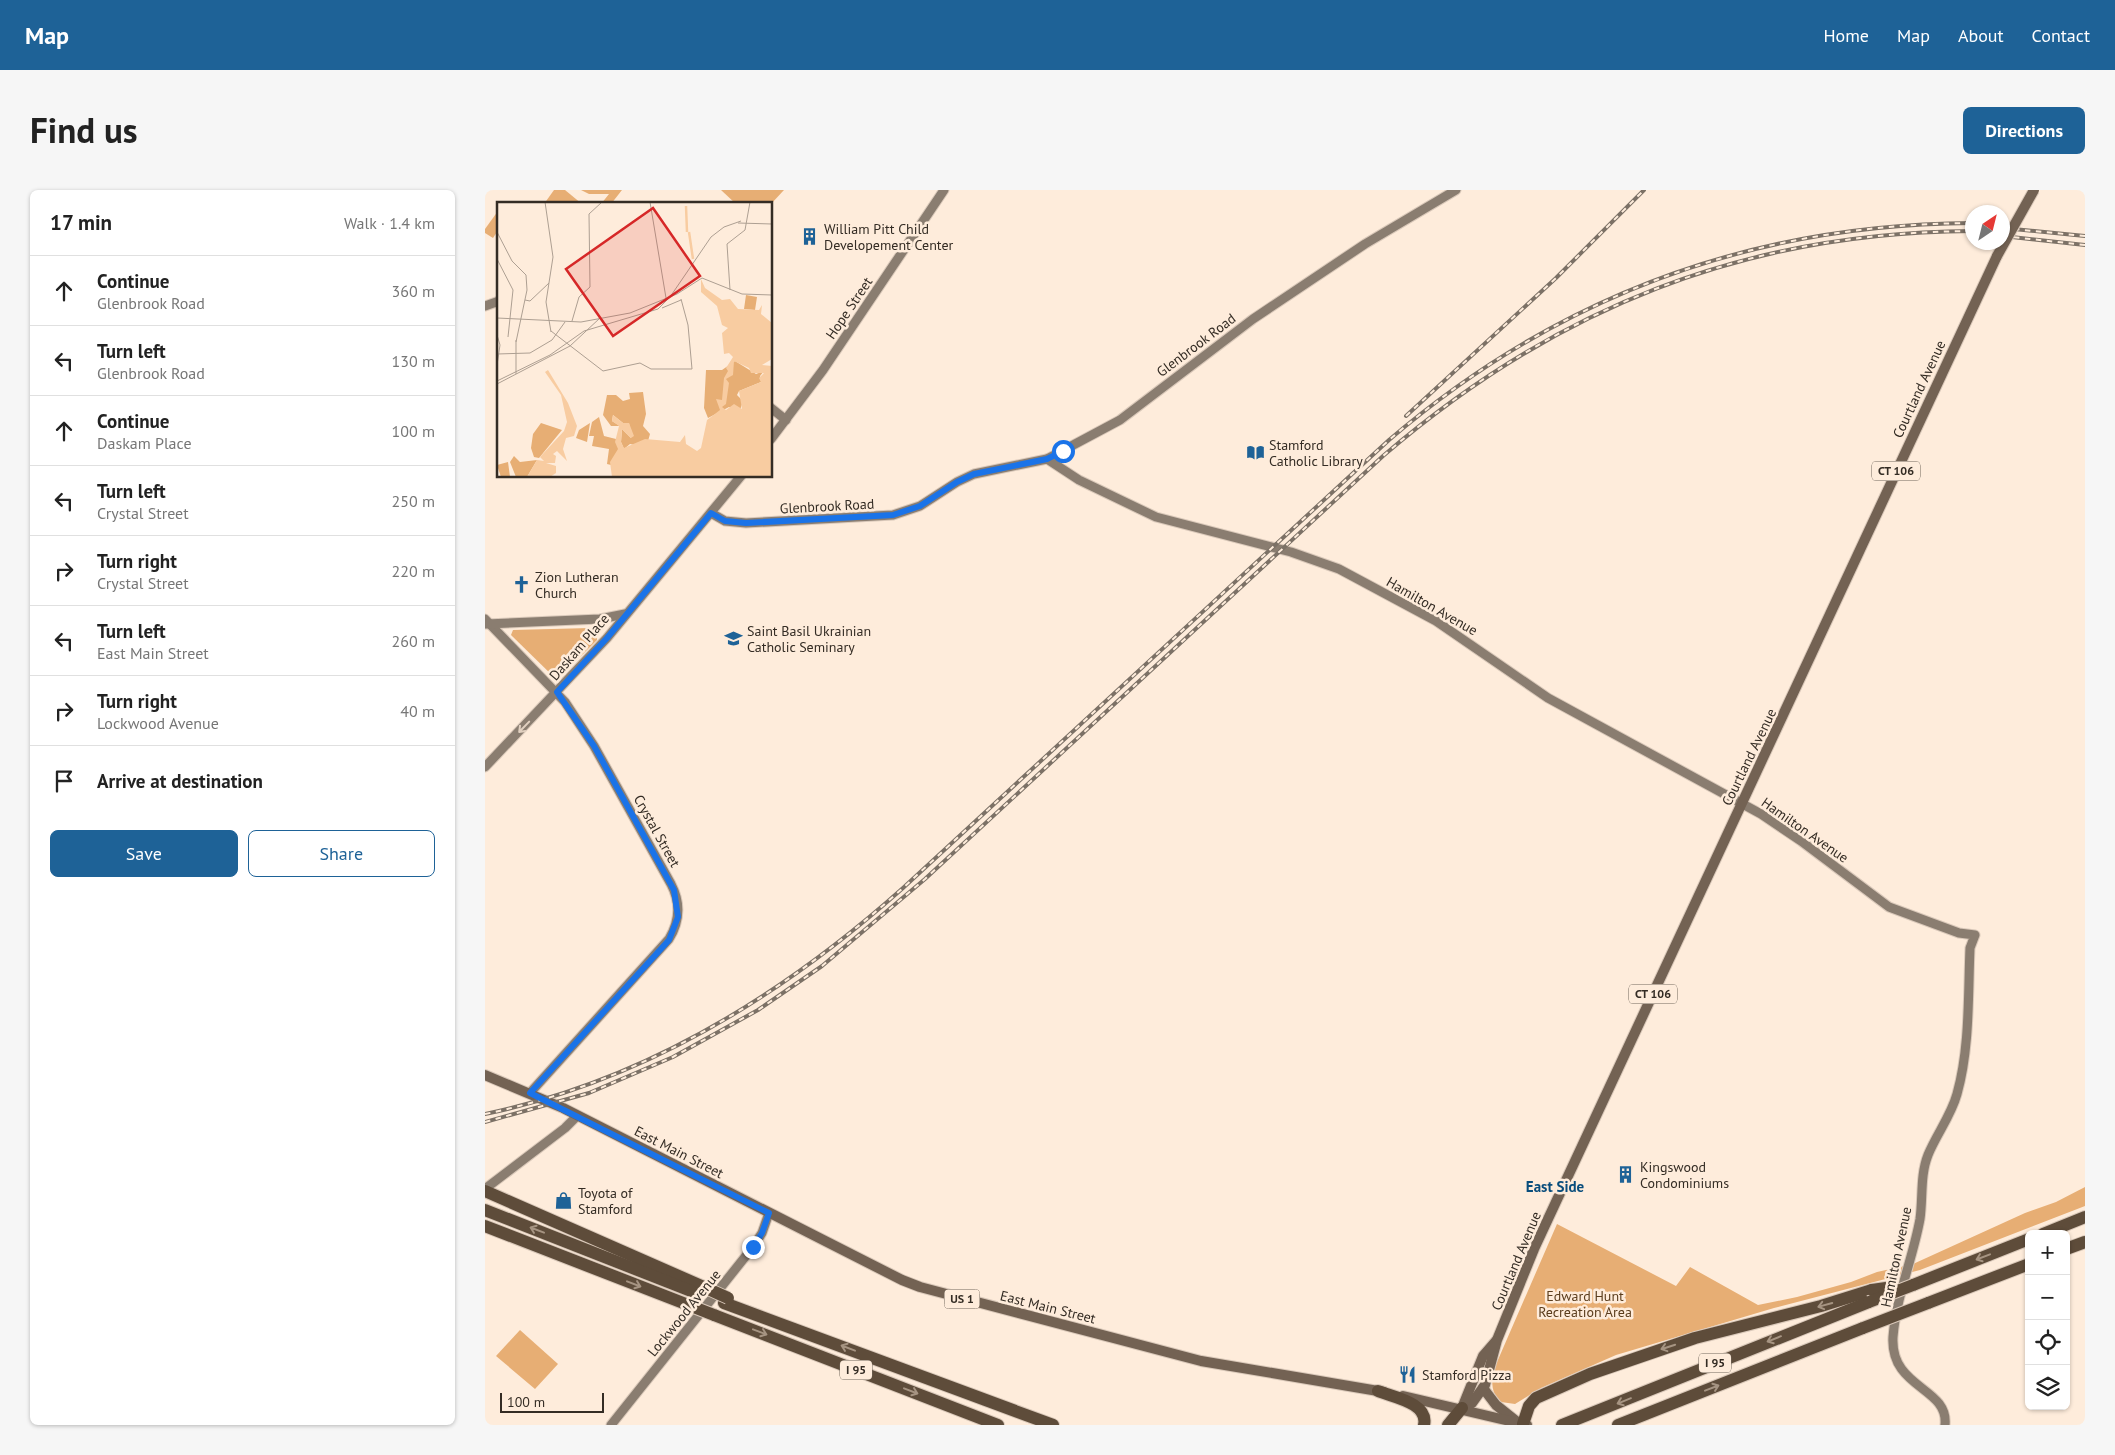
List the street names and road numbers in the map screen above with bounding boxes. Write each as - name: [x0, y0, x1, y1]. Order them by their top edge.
- street label: Hope Street: [822, 273, 876, 343]
- street label: Glenbrook Road: [1153, 309, 1239, 381]
- street label: Courtland Avenue: [1889, 337, 1949, 441]
- road number: CT 106: [1872, 462, 1920, 480]
- street label: Glenbrook Road: [779, 495, 875, 517]
- street label: Hamilton Avenue: [1383, 573, 1481, 639]
- street label: Daskam Place: [545, 610, 613, 684]
- street label: Courtland Avenue: [1718, 706, 1780, 808]
- street label: Crystal Street: [630, 792, 684, 871]
- street label: Hamilton Avenue: [1758, 793, 1852, 867]
- road number: CT 106: [1629, 984, 1677, 1004]
- street label: East Main Street: [631, 1122, 727, 1182]
- street label: Hamilton Avenue: [1877, 1205, 1915, 1309]
- street label: Courtland Avenue: [1487, 1209, 1545, 1313]
- street label: Lockwood Avenue: [643, 1266, 725, 1360]
- street label: East Main Street: [998, 1286, 1098, 1328]
- road number: US 1: [945, 1290, 979, 1308]
- road number: I 95: [1699, 1354, 1731, 1372]
- road number: I 95: [840, 1360, 872, 1380]

